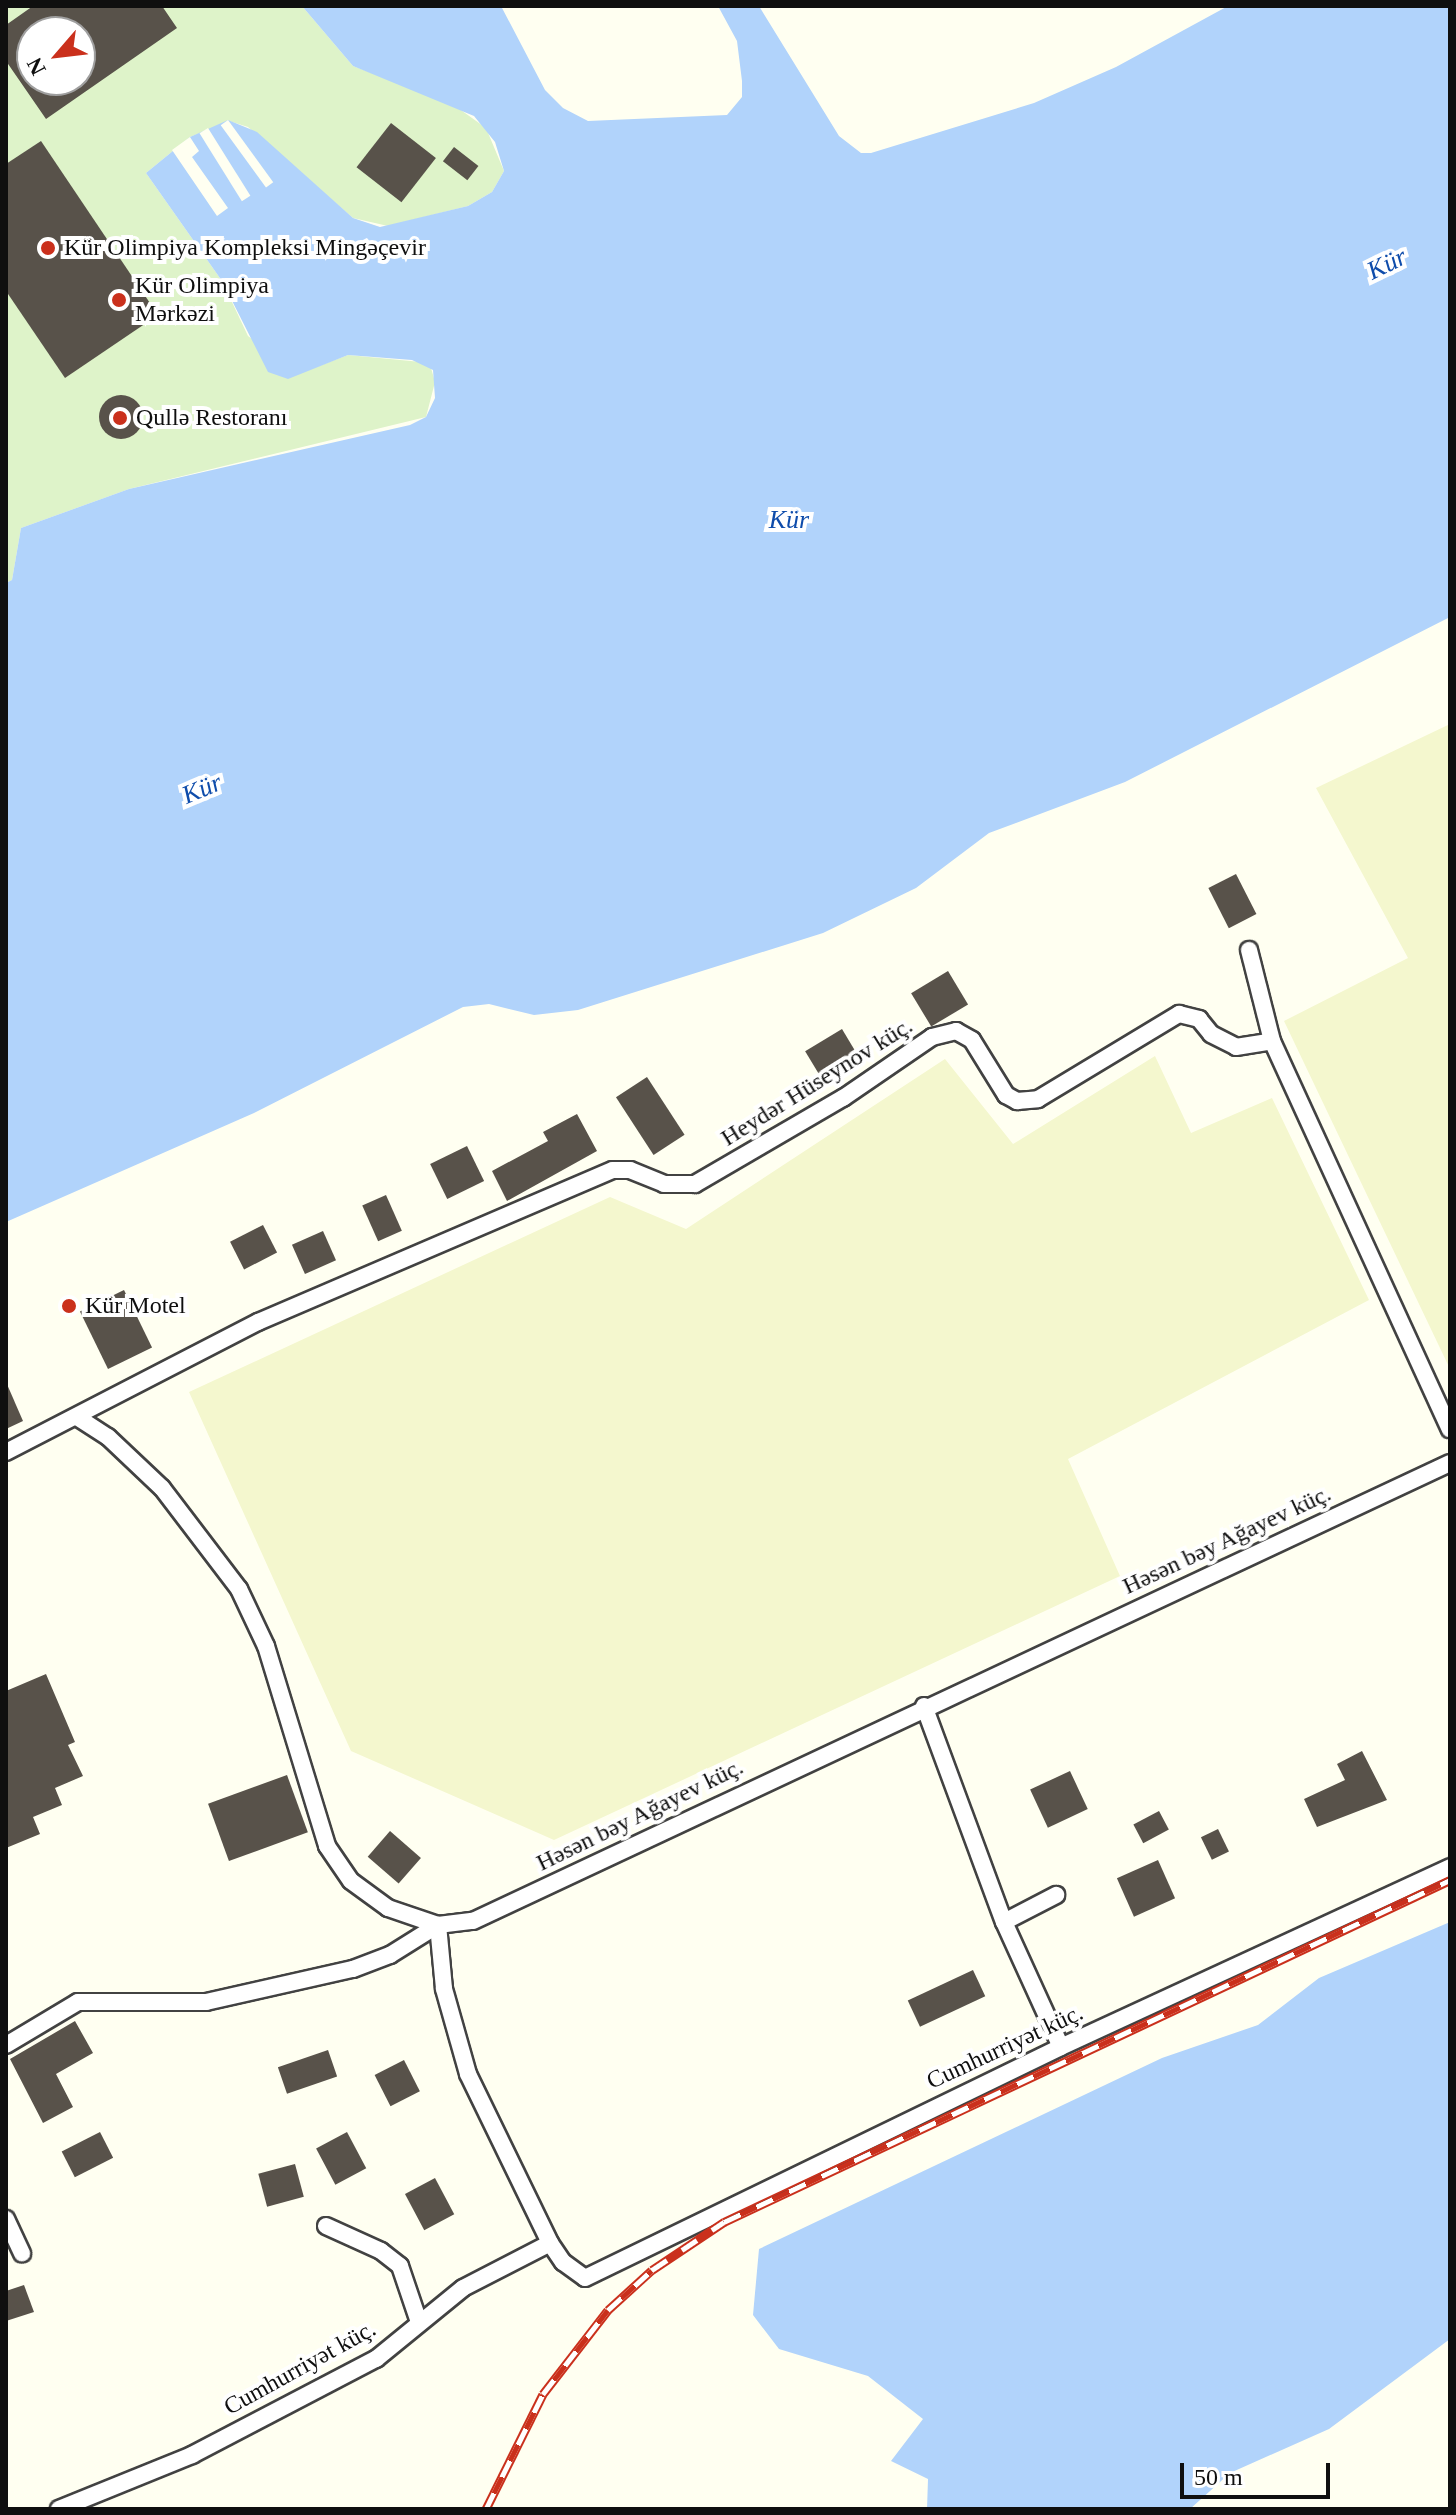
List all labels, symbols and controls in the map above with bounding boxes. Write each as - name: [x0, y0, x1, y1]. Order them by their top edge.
- north arrow: [16, 16, 96, 96]
- text: N: [21, 54, 51, 79]
- place label: Kür Olimpiya Kompleksi Mingəçevir: [64, 234, 426, 262]
- marker: Kür Olimpiya Kompleksi Mingəçevir: [39, 239, 57, 257]
- water label: Kür: [1362, 241, 1412, 287]
- place label: Kür Olimpiya Mərkəzi: [135, 272, 269, 328]
- marker: Kür Olimpiya Mərkəzi: [110, 291, 128, 309]
- place label: Qullə Restoranı: [136, 404, 287, 432]
- marker: Qullə Restoranı: [111, 409, 129, 427]
- water label: Kür: [769, 504, 809, 536]
- water label: Kür: [177, 767, 227, 811]
- street label: Heydər Hüseynov küç.: [716, 1011, 918, 1153]
- place label: Kür Motel: [85, 1292, 186, 1320]
- marker: Kür Motel: [60, 1297, 78, 1315]
- street label: Həsən bəy Ağayev küç.: [1118, 1479, 1336, 1601]
- street label: Həsən bəy Ağayev küç.: [531, 1752, 749, 1878]
- street label: Cumhurriyət küç.: [922, 1998, 1088, 2096]
- street label: Cumhurriyət küç.: [219, 2314, 381, 2422]
- scale bar: [1184, 2447, 1334, 2497]
- text: 50 m: [1194, 2464, 1243, 2490]

